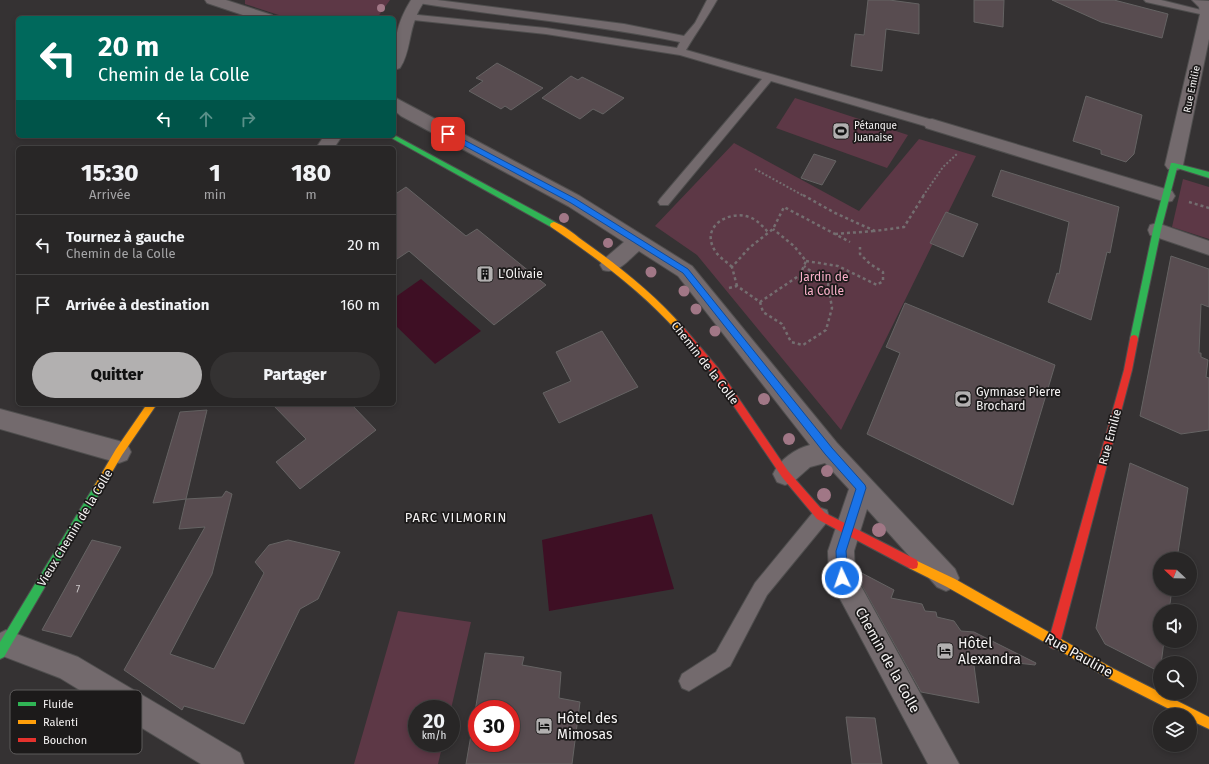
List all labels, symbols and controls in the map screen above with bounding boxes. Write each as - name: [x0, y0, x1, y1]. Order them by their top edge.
- text: 20 m: [98, 30, 159, 63]
- icon: left: [32, 32, 84, 84]
- text: Chemin de la Colle: [98, 64, 250, 86]
- street label: Rue Emilie: [1181, 65, 1203, 114]
- icon: left: [153, 108, 175, 130]
- icon: ahead: [195, 108, 217, 130]
- icon: right: [237, 108, 259, 130]
- pin: [431, 117, 465, 151]
- place label: Pétanque Juanaise: [854, 120, 897, 144]
- sports icon: Pétanque Juanaise: [831, 121, 851, 141]
- icon: arrive: [437, 123, 459, 145]
- text: 15:30: [81, 159, 139, 187]
- text: 1: [209, 159, 221, 187]
- text: 180: [291, 159, 331, 187]
- text: Arrivée: [89, 187, 131, 202]
- text: min: [204, 187, 226, 202]
- text: m: [305, 187, 317, 202]
- text: Tournez à gauche: [66, 228, 185, 246]
- icon: left: [32, 234, 54, 256]
- text: 20 m: [347, 236, 380, 254]
- text: Chemin de la Colle: [66, 246, 176, 261]
- building icon: L'Olivaie: [475, 264, 495, 284]
- place label: L'Olivaie: [498, 267, 543, 281]
- park label: Jardin de la Colle: [800, 270, 848, 298]
- icon: arrive: [32, 294, 54, 316]
- text: Arrivée à destination: [66, 296, 209, 314]
- text: 160 m: [340, 296, 380, 314]
- street label: Chemin de la Colle: [668, 319, 742, 407]
- button: Quitter: [32, 352, 202, 398]
- button: Partager: [210, 352, 380, 398]
- place label: Gymnase Pierre Brochard: [976, 385, 1061, 413]
- sports icon: Gymnase Pierre Brochard: [953, 389, 973, 409]
- street label: Rue Emilie: [1096, 407, 1124, 467]
- street label: Vieux Chemin de la Colle: [35, 467, 115, 589]
- district label: PARC VILMORIN: [405, 510, 507, 525]
- north arrow: [1153, 552, 1197, 596]
- map controls: [1153, 552, 1197, 752]
- position arrow: [821, 557, 863, 599]
- house number: 7: [76, 584, 81, 596]
- button: sound: [1153, 604, 1197, 648]
- street label: Chemin de la Colle: [852, 605, 924, 716]
- street label: Rue Pauline: [1042, 630, 1116, 681]
- place label: Hôtel Alexandra: [958, 635, 1021, 668]
- hotel icon: Hôtel Alexandra: [935, 641, 955, 661]
- button: search: [1153, 656, 1197, 700]
- legend: [10, 690, 142, 754]
- text: Fluide: [43, 698, 74, 711]
- speed limit sign: 30: [468, 700, 520, 752]
- button: layers: [1153, 708, 1197, 752]
- text: 20: [423, 709, 445, 733]
- place label: Hôtel des Mimosas: [557, 710, 618, 743]
- text: Ralenti: [43, 716, 78, 729]
- hotel icon: Hôtel des Mimosas: [534, 716, 554, 736]
- text: km/h: [422, 730, 446, 742]
- text: Bouchon: [43, 734, 87, 747]

